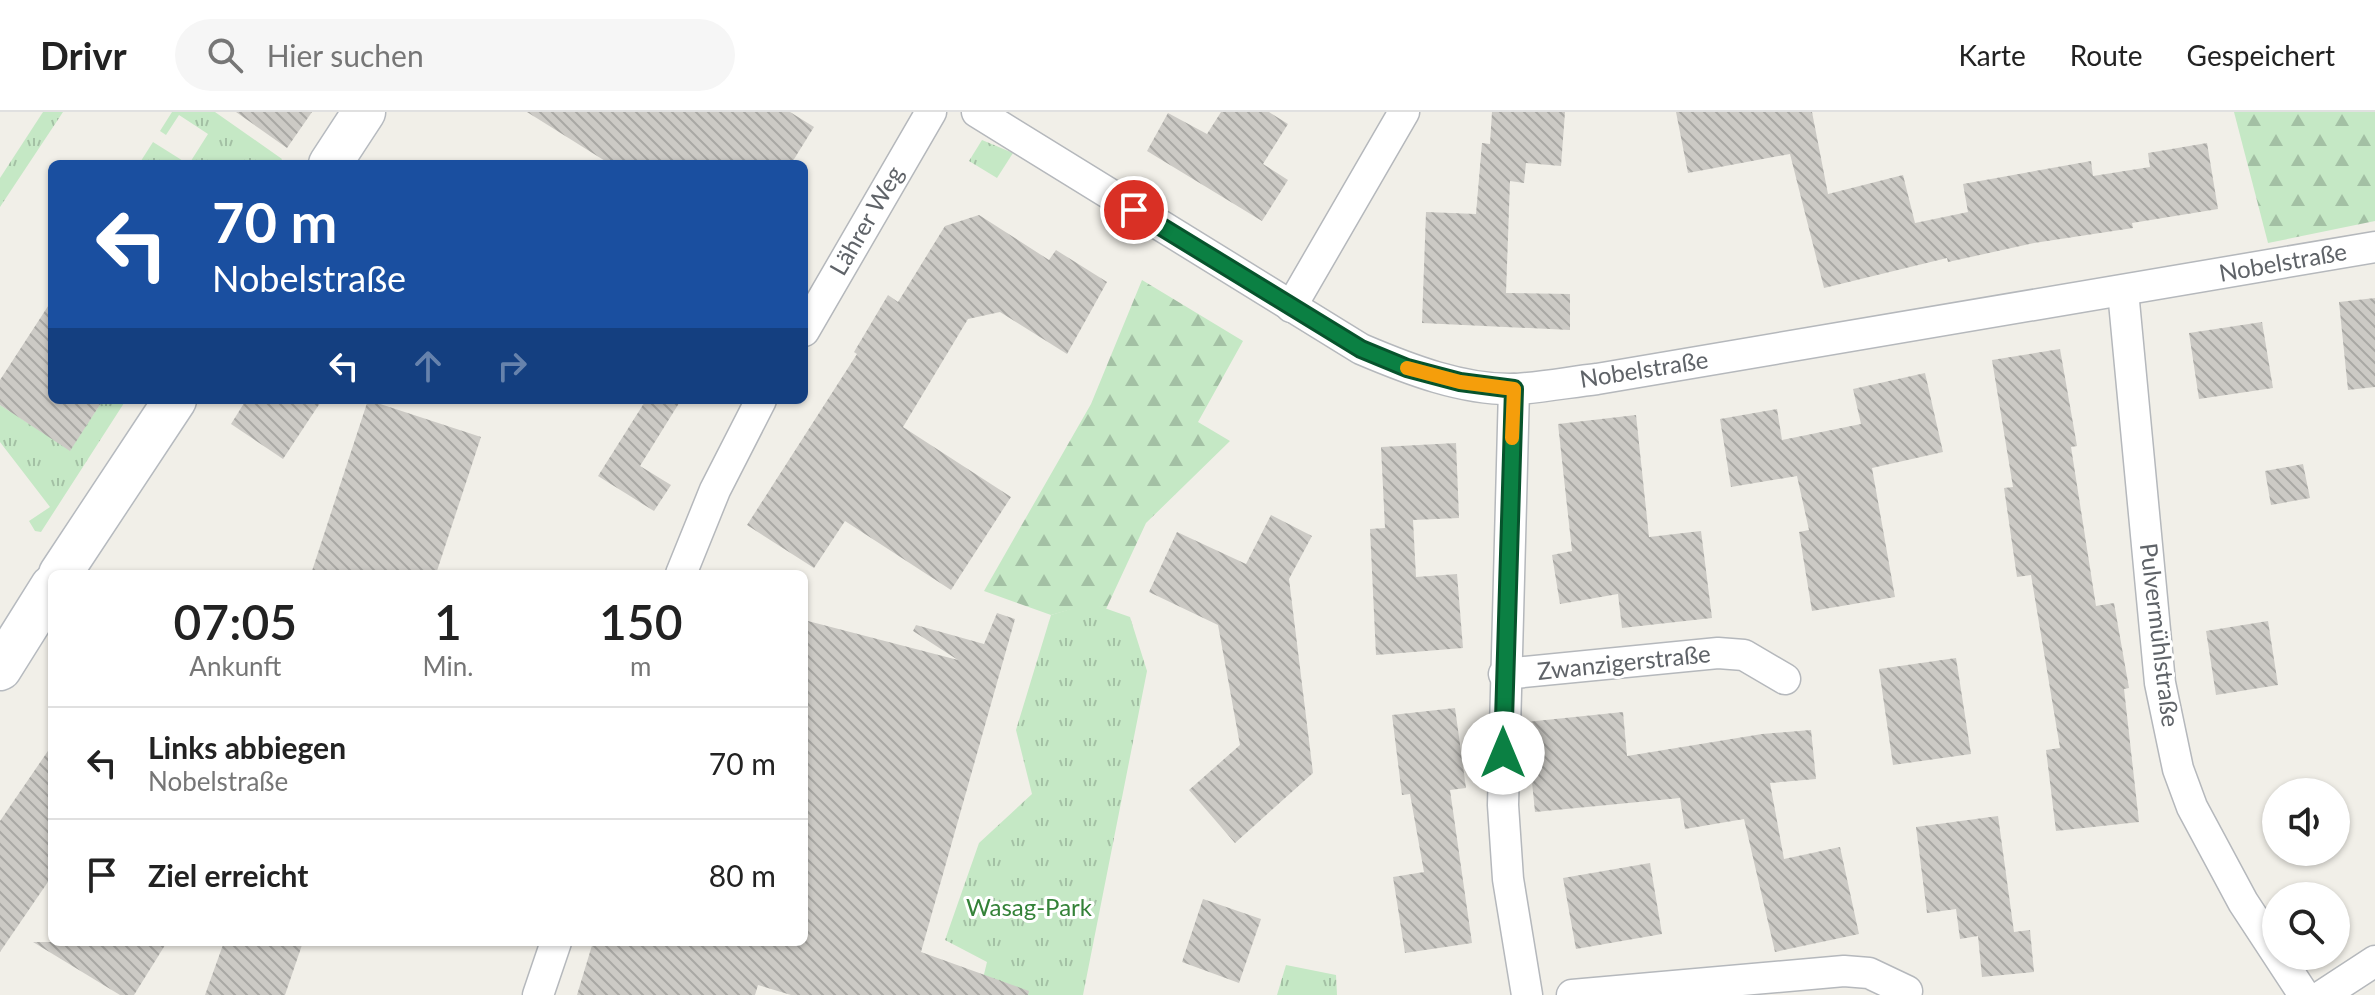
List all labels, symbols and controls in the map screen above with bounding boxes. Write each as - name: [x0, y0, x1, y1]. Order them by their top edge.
- search box: [175, 19, 735, 91]
- text: Drivr: [40, 32, 127, 78]
- icon: search: [203, 33, 247, 77]
- text: Hier suchen: [267, 37, 424, 73]
- text: Karte: [1958, 38, 2026, 72]
- text: Route: [2070, 38, 2143, 72]
- text: Gespeichert: [2187, 38, 2335, 72]
- street label: Lährer Weg: [823, 160, 909, 280]
- pin: [1100, 176, 1168, 244]
- text: 70 m: [212, 188, 337, 255]
- icon: arrive: [1112, 188, 1156, 232]
- icon: left: [80, 192, 184, 296]
- street label: Nobelstraße: [2217, 236, 2349, 287]
- text: Nobelstraße: [212, 256, 406, 300]
- icon: left: [322, 344, 366, 388]
- icon: ahead: [406, 344, 450, 388]
- icon: right: [490, 344, 534, 388]
- street label: Nobelstraße: [1578, 344, 1710, 393]
- street label: Pulvermühlstraße: [2135, 541, 2186, 728]
- text: 07:05: [174, 593, 297, 650]
- text: 1: [434, 593, 462, 650]
- text: 150: [599, 593, 682, 650]
- street label: Zwanzigerstraße: [1536, 638, 1712, 685]
- text: Ankunft: [189, 650, 281, 682]
- text: Min.: [423, 650, 473, 682]
- text: m: [630, 650, 651, 682]
- position arrow: [1461, 711, 1545, 795]
- text: Links abbiegen: [148, 729, 346, 765]
- icon: left: [80, 741, 124, 785]
- text: 70 m: [709, 745, 776, 781]
- text: Nobelstraße: [148, 765, 288, 797]
- map controls: [2262, 778, 2350, 970]
- button: sound: [2262, 778, 2350, 866]
- icon: arrive: [80, 853, 124, 897]
- text: Ziel erreicht: [148, 857, 308, 893]
- text: 80 m: [709, 857, 776, 893]
- button: search: [2262, 882, 2350, 970]
- park label: Wasag-Park: [966, 892, 1093, 921]

